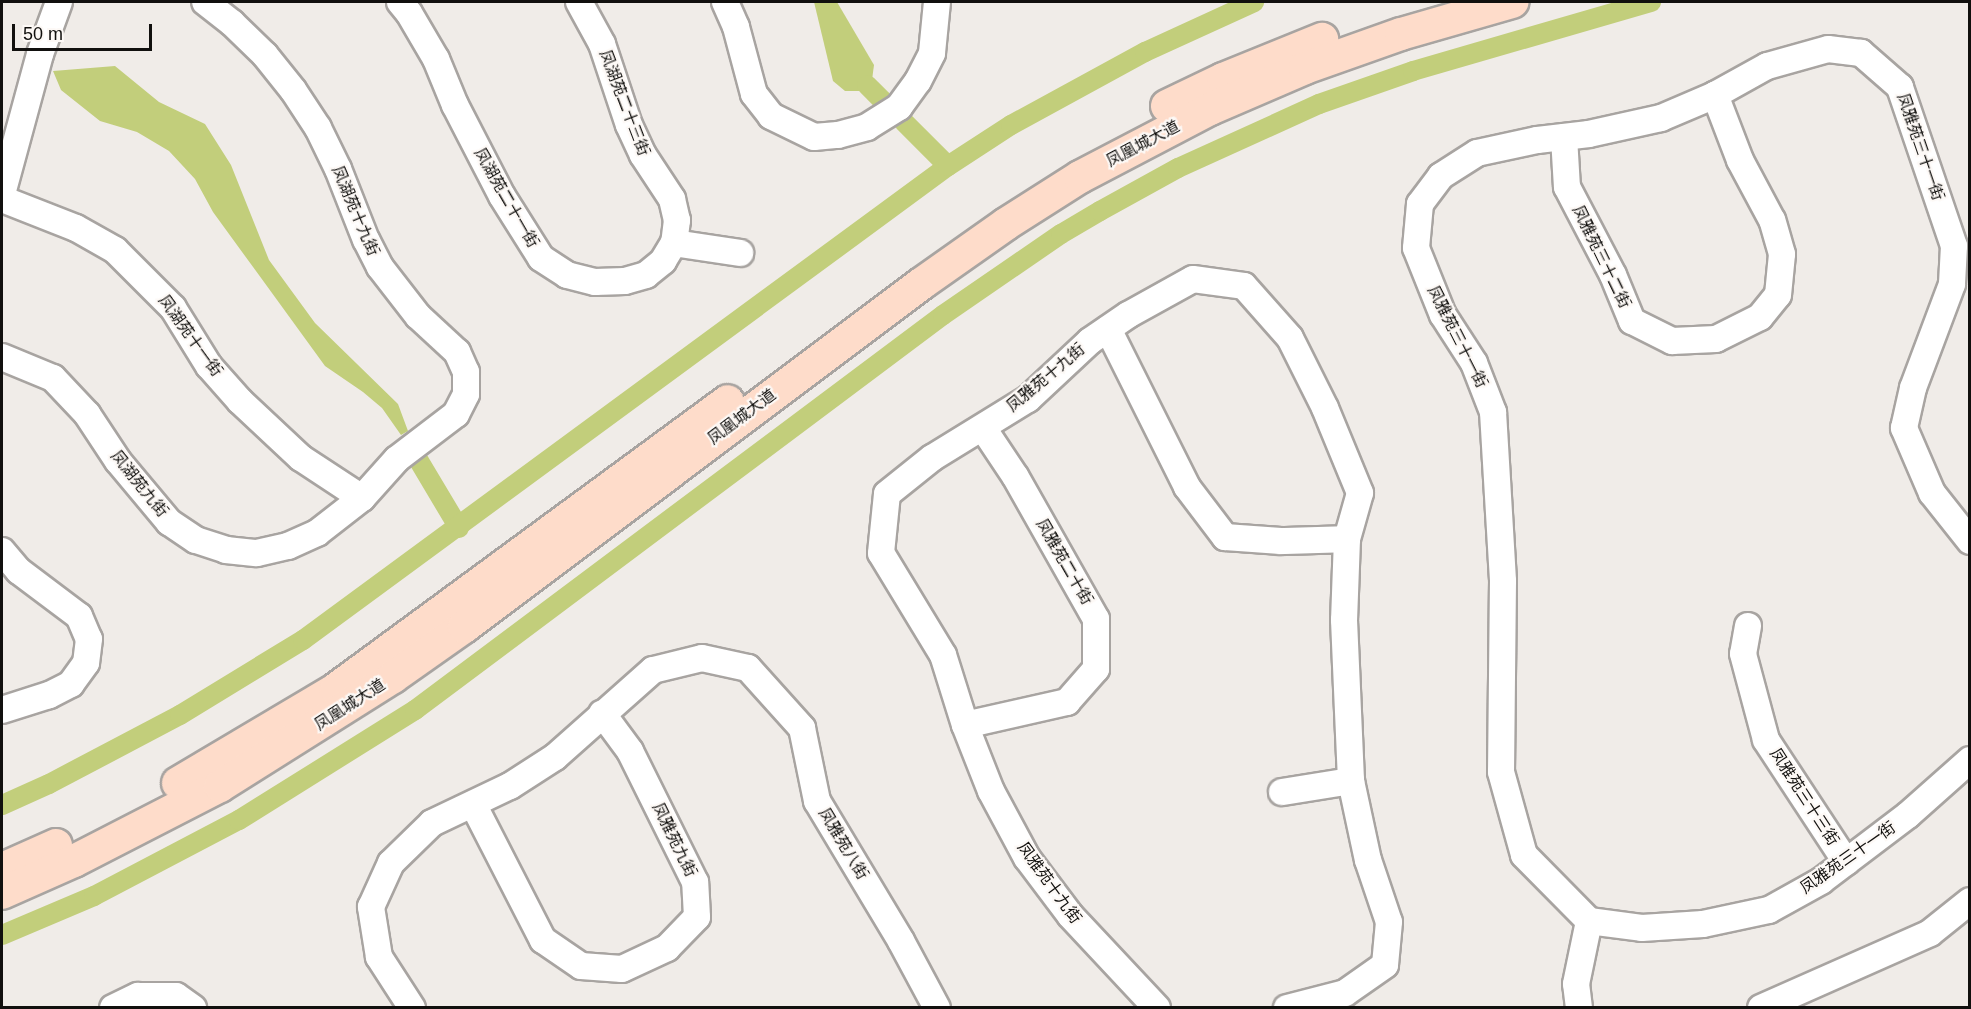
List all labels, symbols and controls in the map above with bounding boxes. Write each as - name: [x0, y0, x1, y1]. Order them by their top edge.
- scale bar: [15, 12, 154, 50]
- text: 50 m: [23, 24, 63, 44]
- street label: 凤湖苑二十三街: [595, 47, 653, 159]
- street label: 凤雅苑三十一街: [1893, 91, 1947, 203]
- street label: 凤凰城大道: [1103, 117, 1183, 171]
- street label: 凤湖苑二十一街: [470, 145, 542, 251]
- street label: 凤湖苑十九街: [327, 163, 383, 259]
- street label: 凤雅苑三十二街: [1568, 202, 1634, 312]
- street label: 凤雅苑三十一街: [1423, 283, 1491, 391]
- street label: 凤湖苑十一街: [154, 292, 226, 380]
- street label: 凤雅苑十九街: [1003, 340, 1089, 416]
- street label: 凤凰城大道: [704, 385, 780, 449]
- street label: 凤湖苑九街: [106, 447, 172, 521]
- street label: 凤雅苑二十街: [1032, 516, 1096, 608]
- street label: 凤凰城大道: [311, 675, 389, 735]
- street label: 凤雅苑三十三街: [1765, 745, 1843, 849]
- street label: 凤雅苑九街: [648, 800, 700, 880]
- street label: 凤雅苑八街: [814, 805, 872, 883]
- street label: 凤雅苑三十一街: [1797, 818, 1899, 898]
- street label: 凤雅苑十九街: [1013, 839, 1085, 927]

